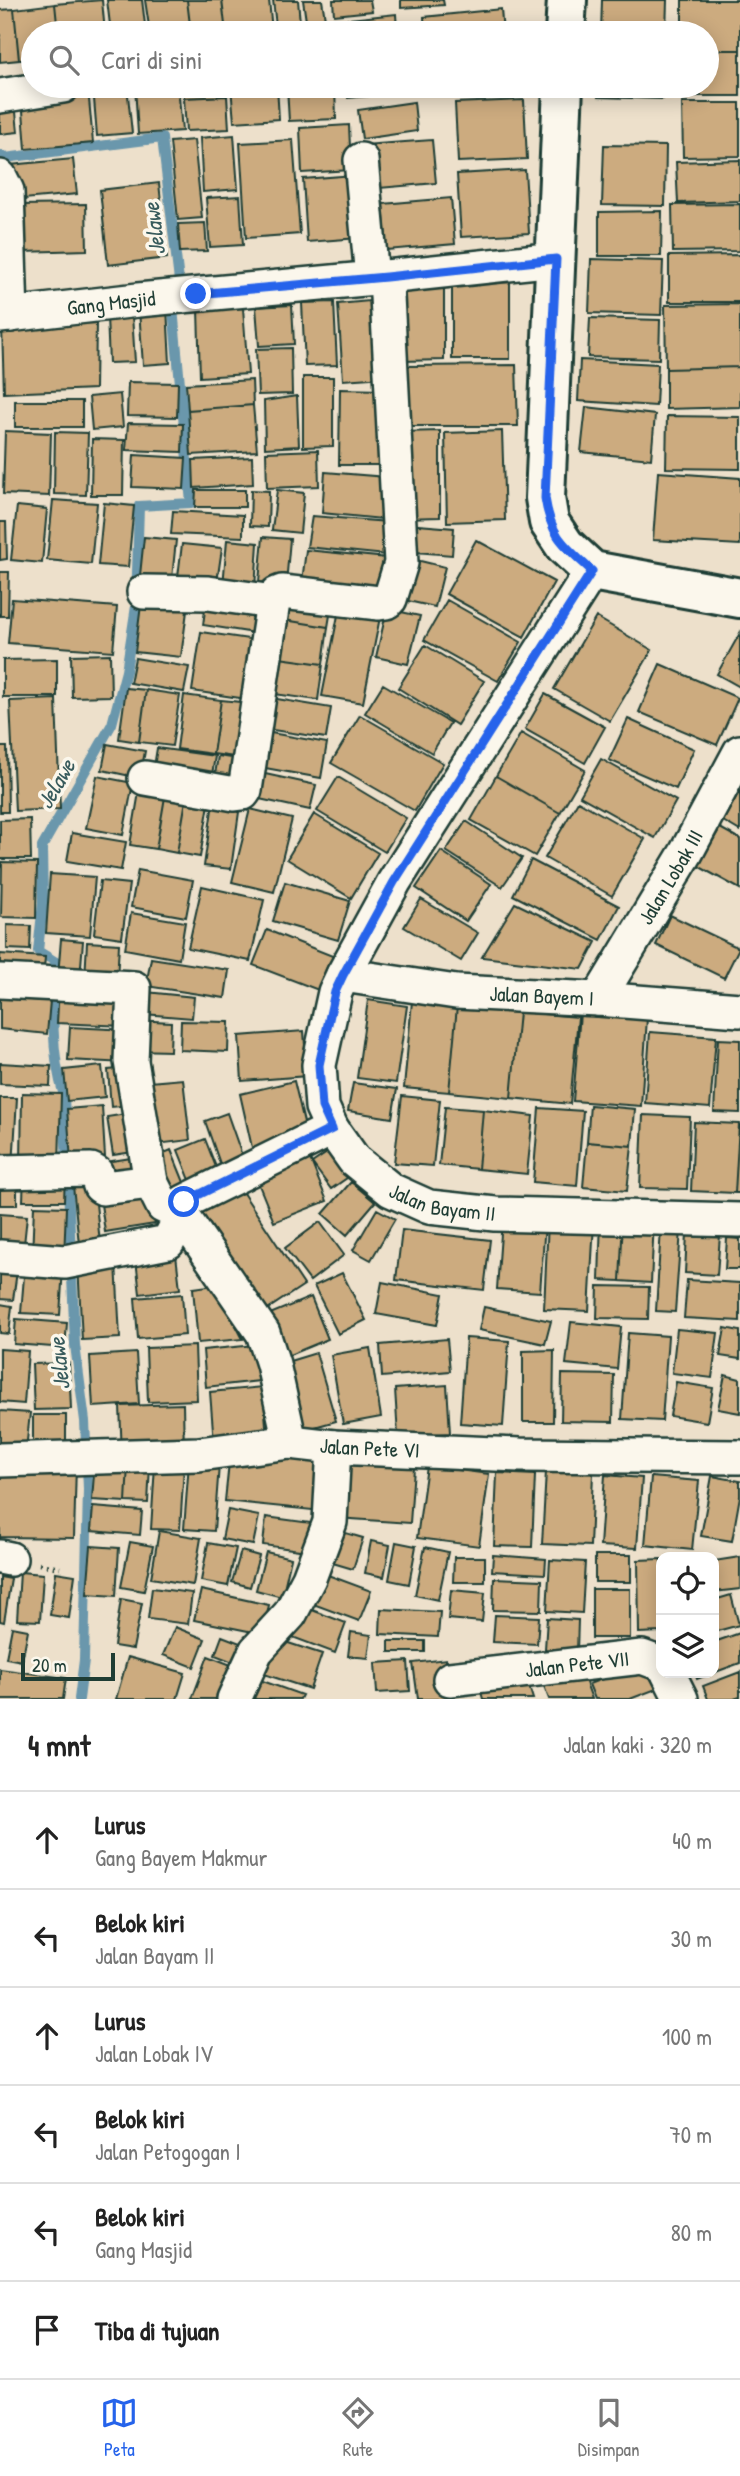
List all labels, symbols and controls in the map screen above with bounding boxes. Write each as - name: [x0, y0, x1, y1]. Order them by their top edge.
- search box: [21, 21, 719, 98]
- icon: search: [45, 41, 83, 79]
- text: Cari di sini: [101, 42, 203, 77]
- water label: Jelawe: [135, 200, 172, 257]
- route end: [180, 278, 211, 309]
- street label: Gang Masjid: [65, 283, 157, 322]
- water label: Jelawe: [29, 752, 83, 814]
- street label: Jalan Lobak III: [631, 824, 710, 930]
- street label: Jalan Bayem I: [489, 979, 594, 1013]
- street label: Jalan Bayam II: [385, 1176, 497, 1228]
- route start: [168, 1186, 199, 1217]
- water label: Jelawe: [40, 1335, 77, 1392]
- street label: Jalan Pete VI: [318, 1431, 420, 1465]
- map controls: [656, 1552, 719, 1678]
- button: locate: [656, 1552, 719, 1615]
- button: layers: [656, 1615, 719, 1678]
- street label: Jalan Pete VII: [523, 1644, 631, 1684]
- scale bar: [21, 1650, 116, 1682]
- text: 20 m: [32, 1652, 67, 1678]
- text: 4 mnt: [28, 1725, 90, 1765]
- text: Jalan kaki · 320 m: [563, 1729, 712, 1760]
- text: Lurus: [95, 1807, 146, 1842]
- icon: ahead: [28, 1821, 66, 1859]
- text: 40 m: [672, 1825, 712, 1856]
- text: Gang Bayem Makmur: [95, 1842, 267, 1873]
- text: Belok kiri: [95, 1905, 185, 1940]
- icon: left: [28, 1919, 66, 1957]
- text: 30 m: [670, 1923, 712, 1954]
- text: Jalan Bayam II: [95, 1940, 215, 1971]
- text: Lurus: [95, 2003, 146, 2038]
- icon: ahead: [28, 2017, 66, 2055]
- text: 100 m: [662, 2021, 712, 2052]
- text: Jalan Lobak IV: [95, 2038, 213, 2069]
- text: Belok kiri: [95, 2101, 185, 2136]
- icon: left: [28, 2115, 66, 2153]
- text: 70 m: [669, 2119, 712, 2150]
- text: Jalan Petogogan I: [95, 2136, 241, 2167]
- text: Belok kiri: [95, 2199, 185, 2234]
- icon: left: [28, 2213, 66, 2251]
- text: 80 m: [671, 2217, 712, 2248]
- text: Gang Masjid: [95, 2234, 192, 2265]
- icon: arrive: [28, 2311, 66, 2349]
- text: Tiba di tujuan: [95, 2313, 220, 2348]
- tab: Peta: [100, 2394, 138, 2462]
- tab: Rute: [339, 2394, 377, 2462]
- tab: Disimpan: [578, 2394, 640, 2462]

